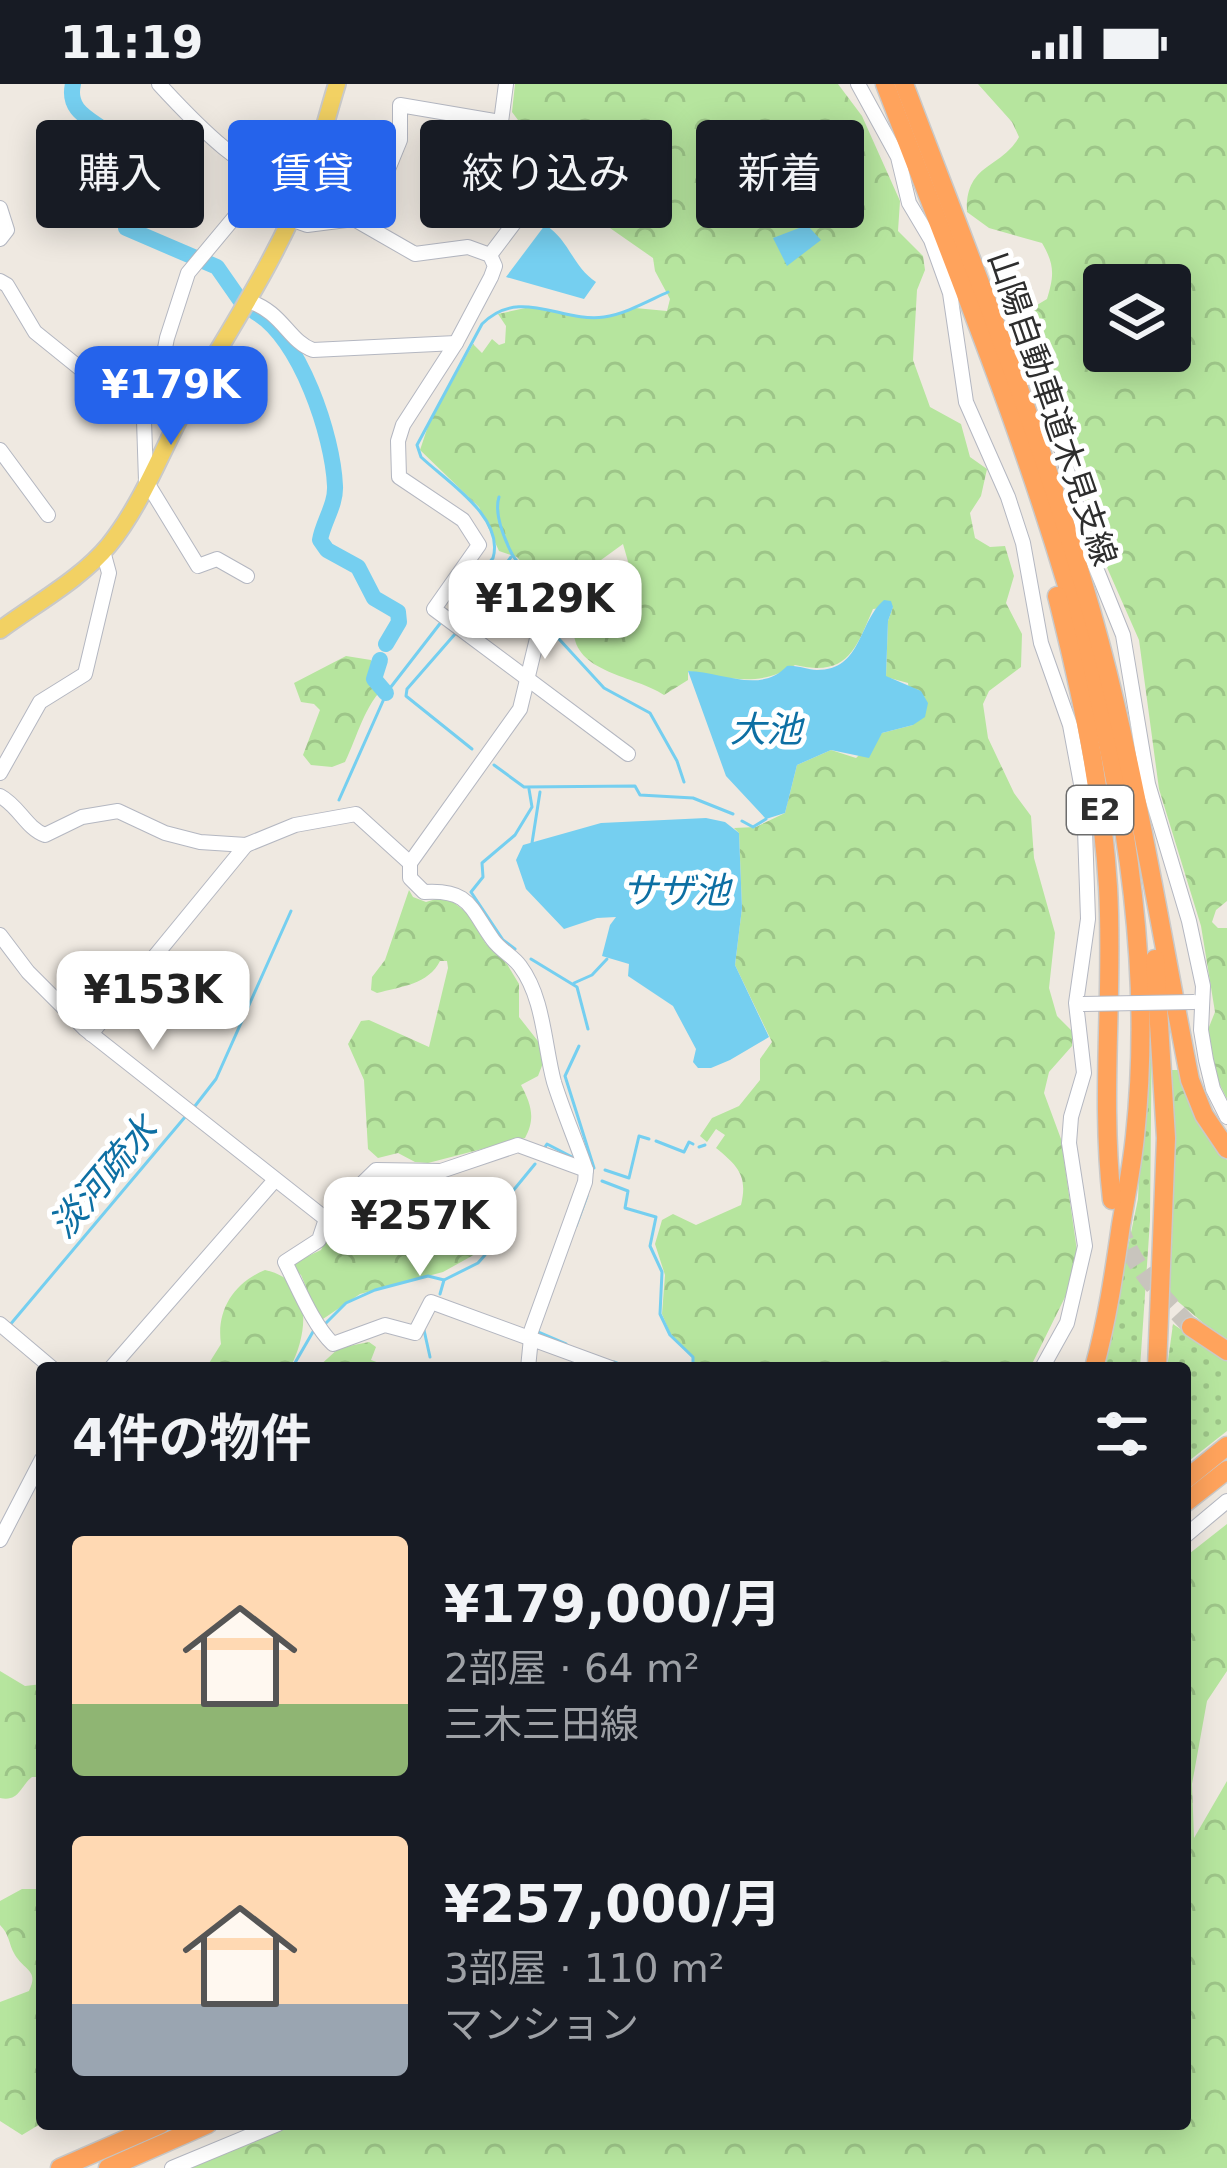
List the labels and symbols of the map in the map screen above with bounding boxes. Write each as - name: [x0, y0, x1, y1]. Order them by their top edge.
- street label: 山陽自動車道木見支線: [980, 246, 1125, 571]
- pin: ¥179K: [87, 346, 255, 448]
- pin: ¥129K: [461, 560, 629, 662]
- water label: 大池: [730, 709, 805, 750]
- road number: E2: [1067, 786, 1133, 834]
- water label: サザ池: [622, 870, 733, 911]
- pin: ¥153K: [69, 951, 237, 1053]
- water label: 淡河疏水: [41, 1106, 168, 1246]
- pin: ¥257K: [336, 1177, 504, 1279]

